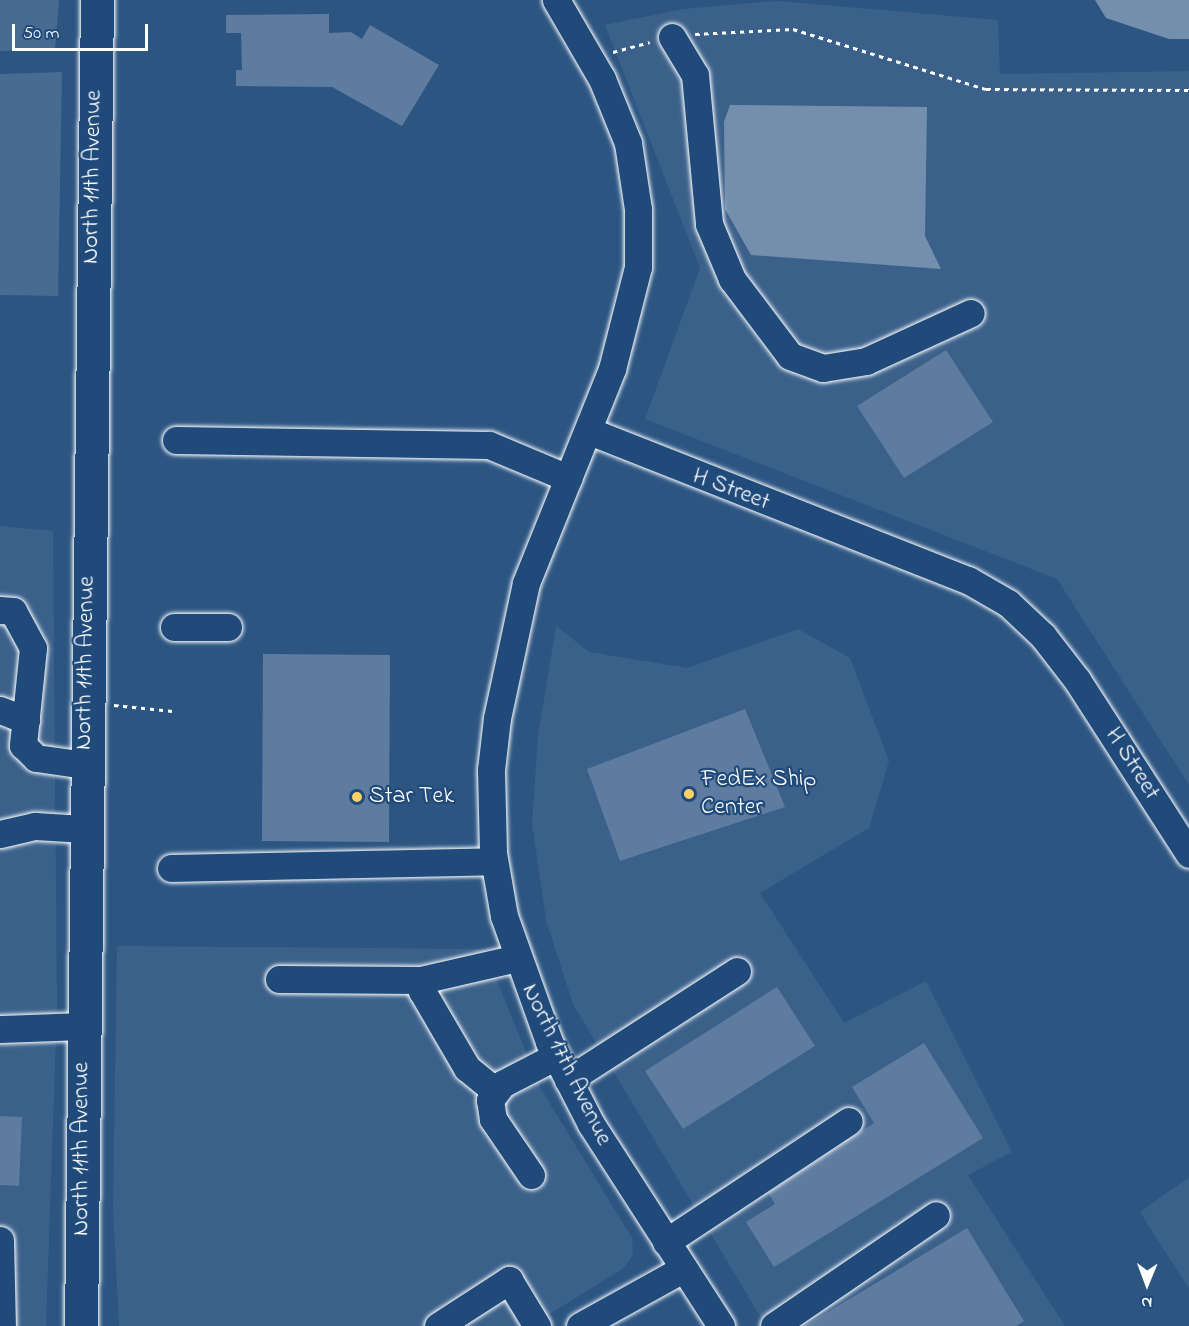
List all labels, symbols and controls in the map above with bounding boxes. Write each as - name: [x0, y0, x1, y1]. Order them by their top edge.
- scale bar: [15, 12, 152, 50]
- text: 50 m: [23, 21, 60, 47]
- street label: North 11th Avenue: [77, 90, 109, 264]
- street label: H Street: [688, 462, 774, 518]
- street label: North 11th Avenue: [70, 576, 102, 750]
- street label: H Street: [1098, 722, 1166, 806]
- place label: FedEx Ship Center: [701, 766, 816, 822]
- place label: Star Tek: [369, 783, 454, 811]
- marker: FedEx Ship Center: [682, 787, 696, 801]
- marker: Star Tek: [350, 790, 364, 804]
- street label: North 17th Avenue: [514, 979, 618, 1151]
- street label: North 11th Avenue: [68, 1062, 96, 1236]
- north arrow: [1117, 1254, 1177, 1314]
- text: N: [1141, 1290, 1152, 1314]

